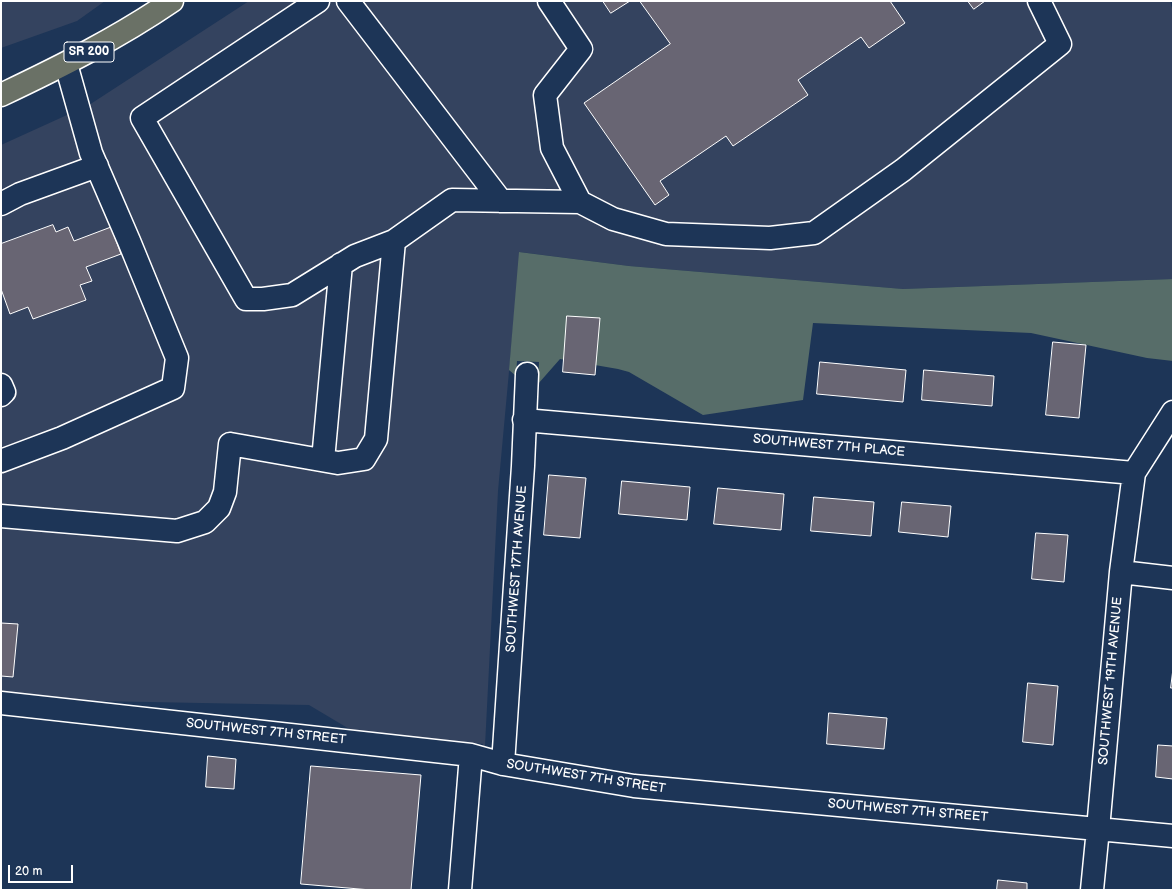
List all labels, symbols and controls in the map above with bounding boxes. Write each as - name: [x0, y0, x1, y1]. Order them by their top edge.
- road number: SR 200: [64, 42, 114, 62]
- street label: SOUTHWEST 7TH PLACE: [752, 432, 906, 460]
- street label: SOUTHWEST 17TH AVENUE: [503, 485, 531, 653]
- street label: SOUTHWEST 19TH AVENUE: [1096, 596, 1126, 766]
- street label: SOUTHWEST 7TH STREET: [185, 716, 347, 748]
- street label: SOUTHWEST 7TH STREET: [505, 757, 667, 797]
- street label: SOUTHWEST 7TH STREET: [827, 796, 989, 826]
- scale bar: [10, 857, 75, 883]
- text: 20 m: [15, 864, 42, 879]

